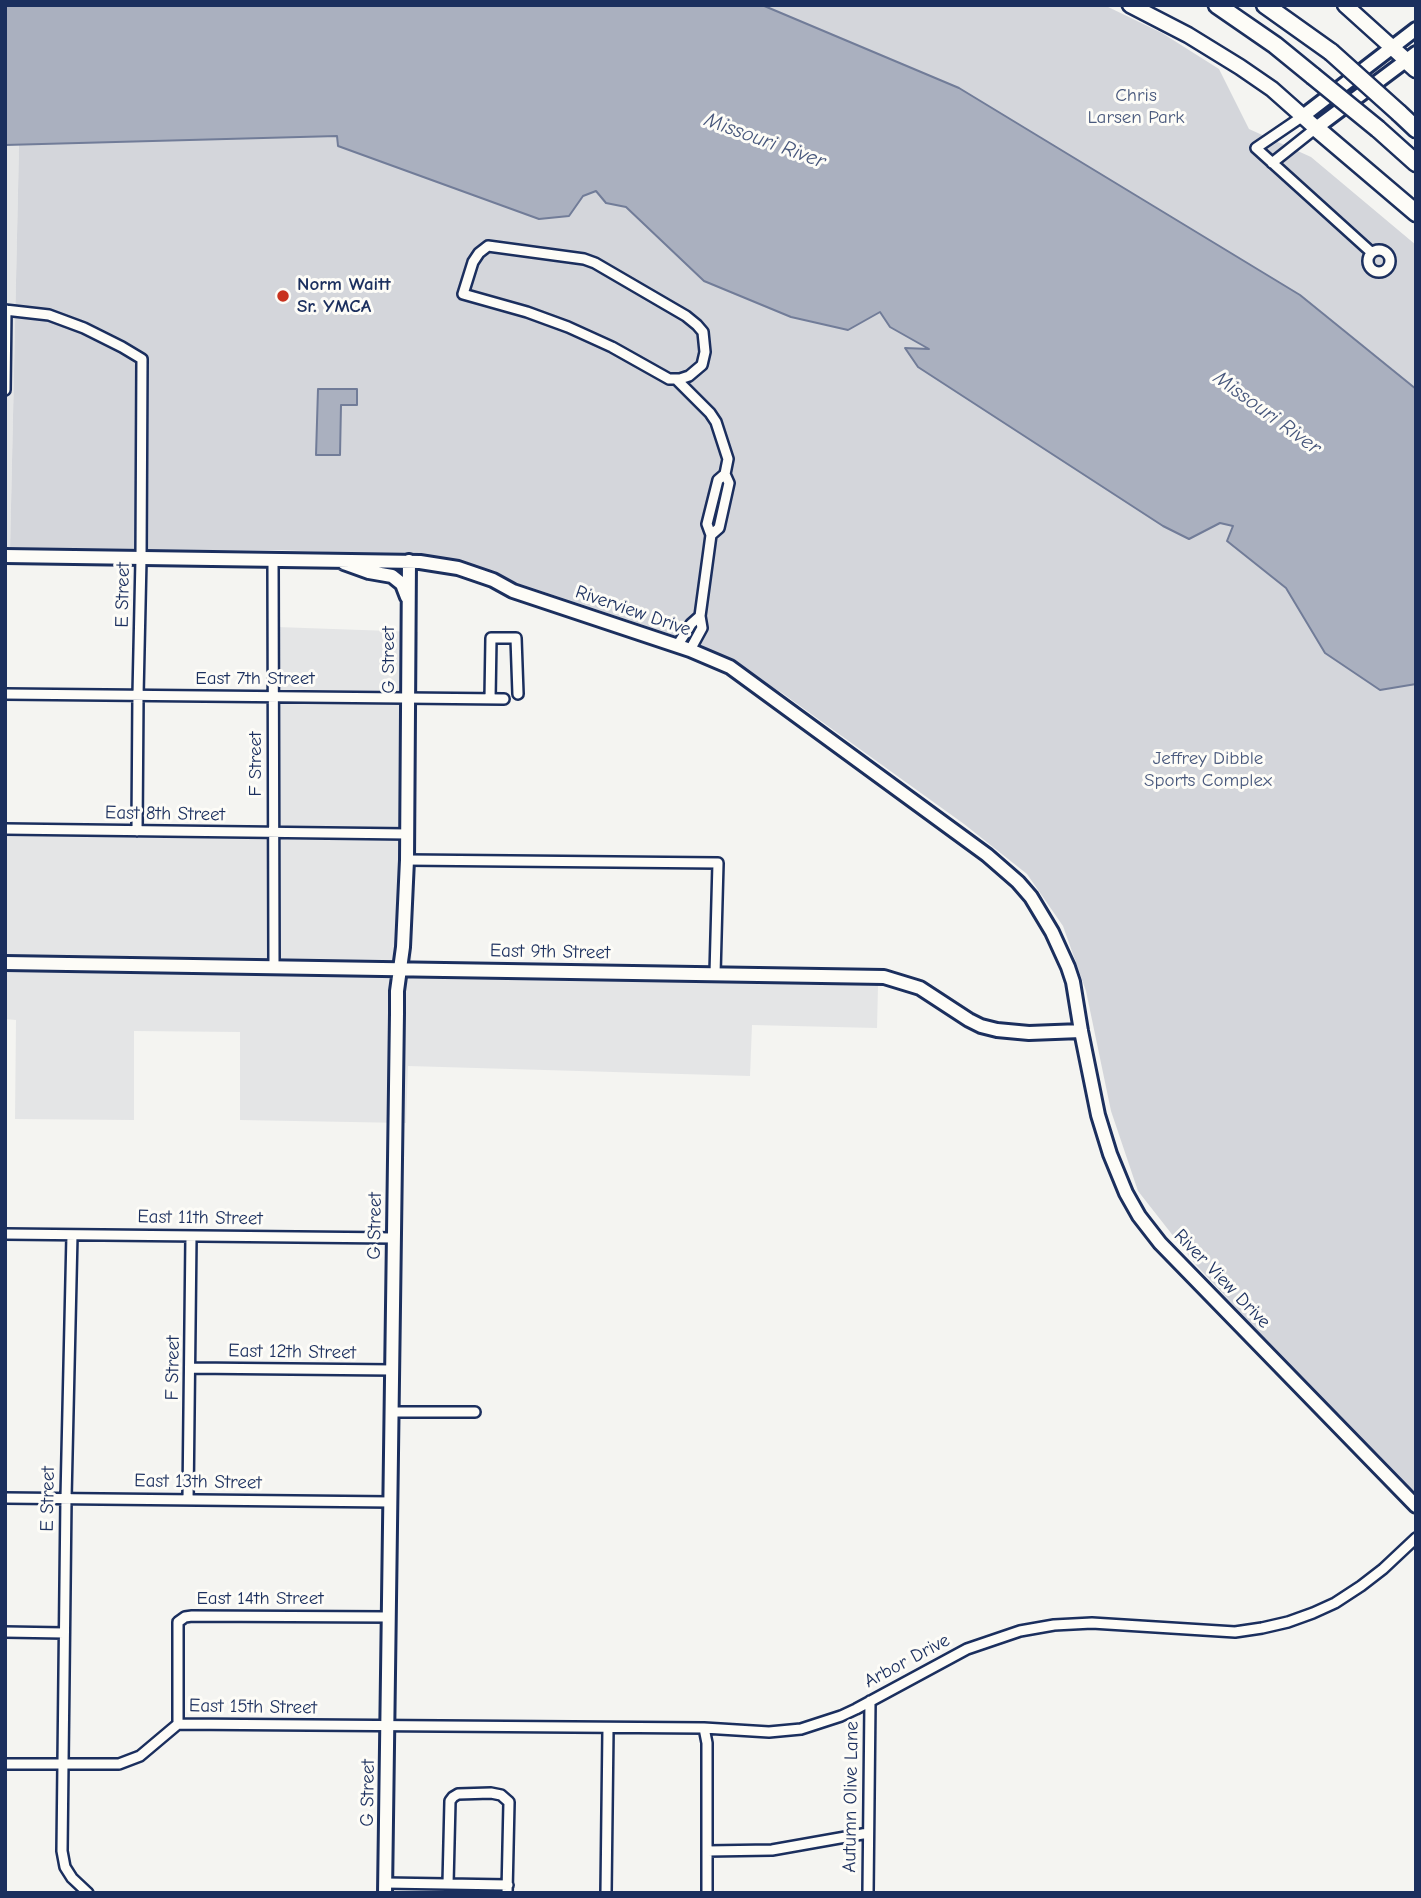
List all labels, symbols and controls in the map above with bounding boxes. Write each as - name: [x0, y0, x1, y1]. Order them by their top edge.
- park label: Chris Larsen Park: [1087, 85, 1185, 129]
- water label: Missouri River: [701, 107, 829, 175]
- place label: Norm Waitt Sr. YMCA: [297, 274, 391, 318]
- marker: Norm Waitt Sr. YMCA: [275, 288, 291, 304]
- water label: Missouri River: [1208, 365, 1326, 461]
- street label: E Street: [111, 562, 135, 628]
- street label: Riverview Drive: [572, 581, 694, 641]
- street label: G Street: [378, 626, 400, 694]
- street label: East 7th Street: [195, 668, 315, 690]
- street label: F Street: [245, 732, 267, 796]
- park label: Jeffrey Dibble Sports Complex: [1144, 748, 1272, 792]
- street label: East 8th Street: [105, 802, 225, 826]
- street label: East 9th Street: [490, 940, 610, 964]
- street label: G Street: [363, 1192, 387, 1260]
- street label: East 11th Street: [137, 1206, 263, 1230]
- street label: River View Drive: [1169, 1225, 1275, 1333]
- street label: F Street: [161, 1335, 185, 1401]
- street label: East 12th Street: [228, 1339, 356, 1365]
- street label: E Street: [36, 1466, 60, 1532]
- street label: East 13th Street: [134, 1469, 262, 1495]
- street label: East 14th Street: [196, 1588, 324, 1610]
- street label: Arbor Drive: [860, 1629, 954, 1693]
- street label: East 15th Street: [189, 1694, 317, 1720]
- street label: Autumn Olive Lane: [838, 1721, 864, 1873]
- street label: G Street: [356, 1759, 380, 1827]

